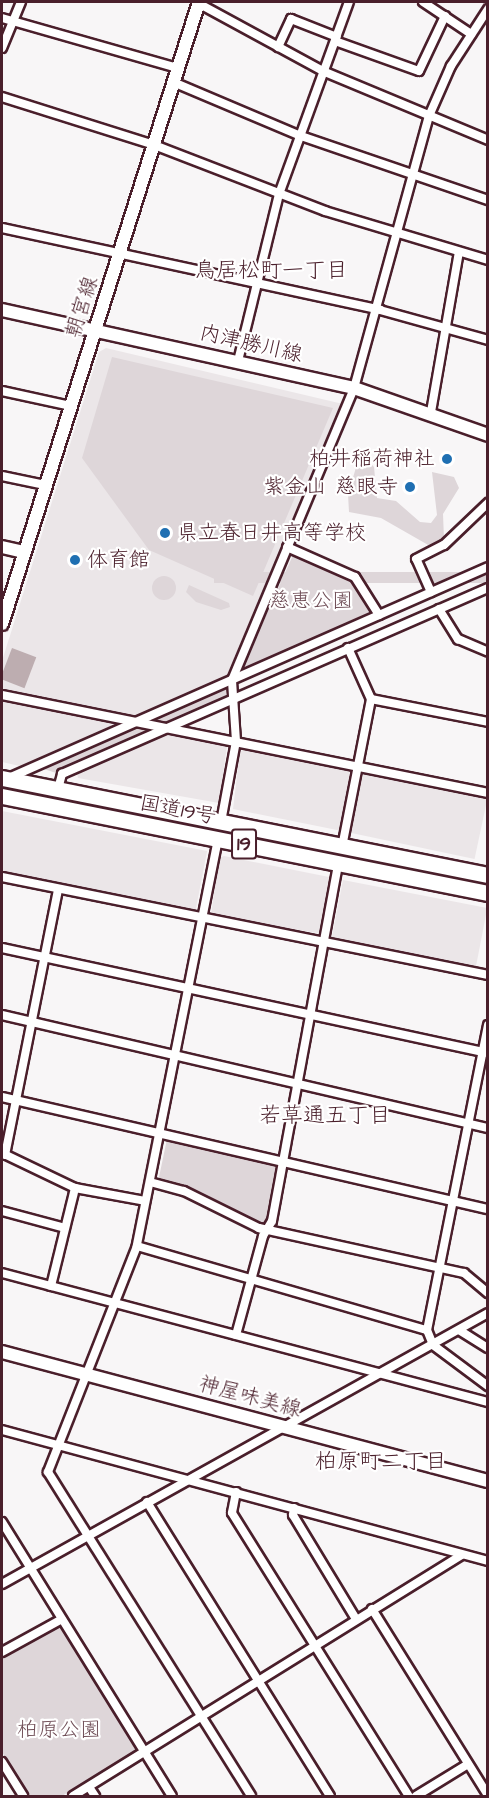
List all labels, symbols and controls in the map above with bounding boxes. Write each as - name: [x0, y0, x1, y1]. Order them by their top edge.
- district label: 鳥居松町一丁目: [194, 258, 348, 284]
- street label: 朝宮線: [60, 273, 104, 341]
- street label: 内津勝川線: [197, 320, 305, 368]
- place label: 柏井稲荷神社: [309, 446, 435, 472]
- marker: 柏井稲荷神社: [440, 452, 454, 466]
- place label: 紫金山 慈眼寺: [264, 474, 398, 500]
- marker: 紫金山 慈眼寺: [403, 480, 417, 494]
- place label: 県立春日井高等学校: [177, 520, 366, 546]
- marker: 県立春日井高等学校: [158, 526, 172, 540]
- place label: 体育館: [87, 547, 150, 573]
- marker: 体育館: [68, 553, 82, 567]
- park label: 慈恵公園: [269, 588, 353, 614]
- street label: 国道19号: [137, 790, 219, 830]
- road number: 19: [230, 827, 258, 861]
- district label: 若草通五丁目: [259, 1103, 391, 1129]
- street label: 神屋味美線: [196, 1371, 304, 1423]
- district label: 柏原町二丁目: [315, 1449, 447, 1475]
- park label: 柏原公園: [17, 1717, 101, 1743]

